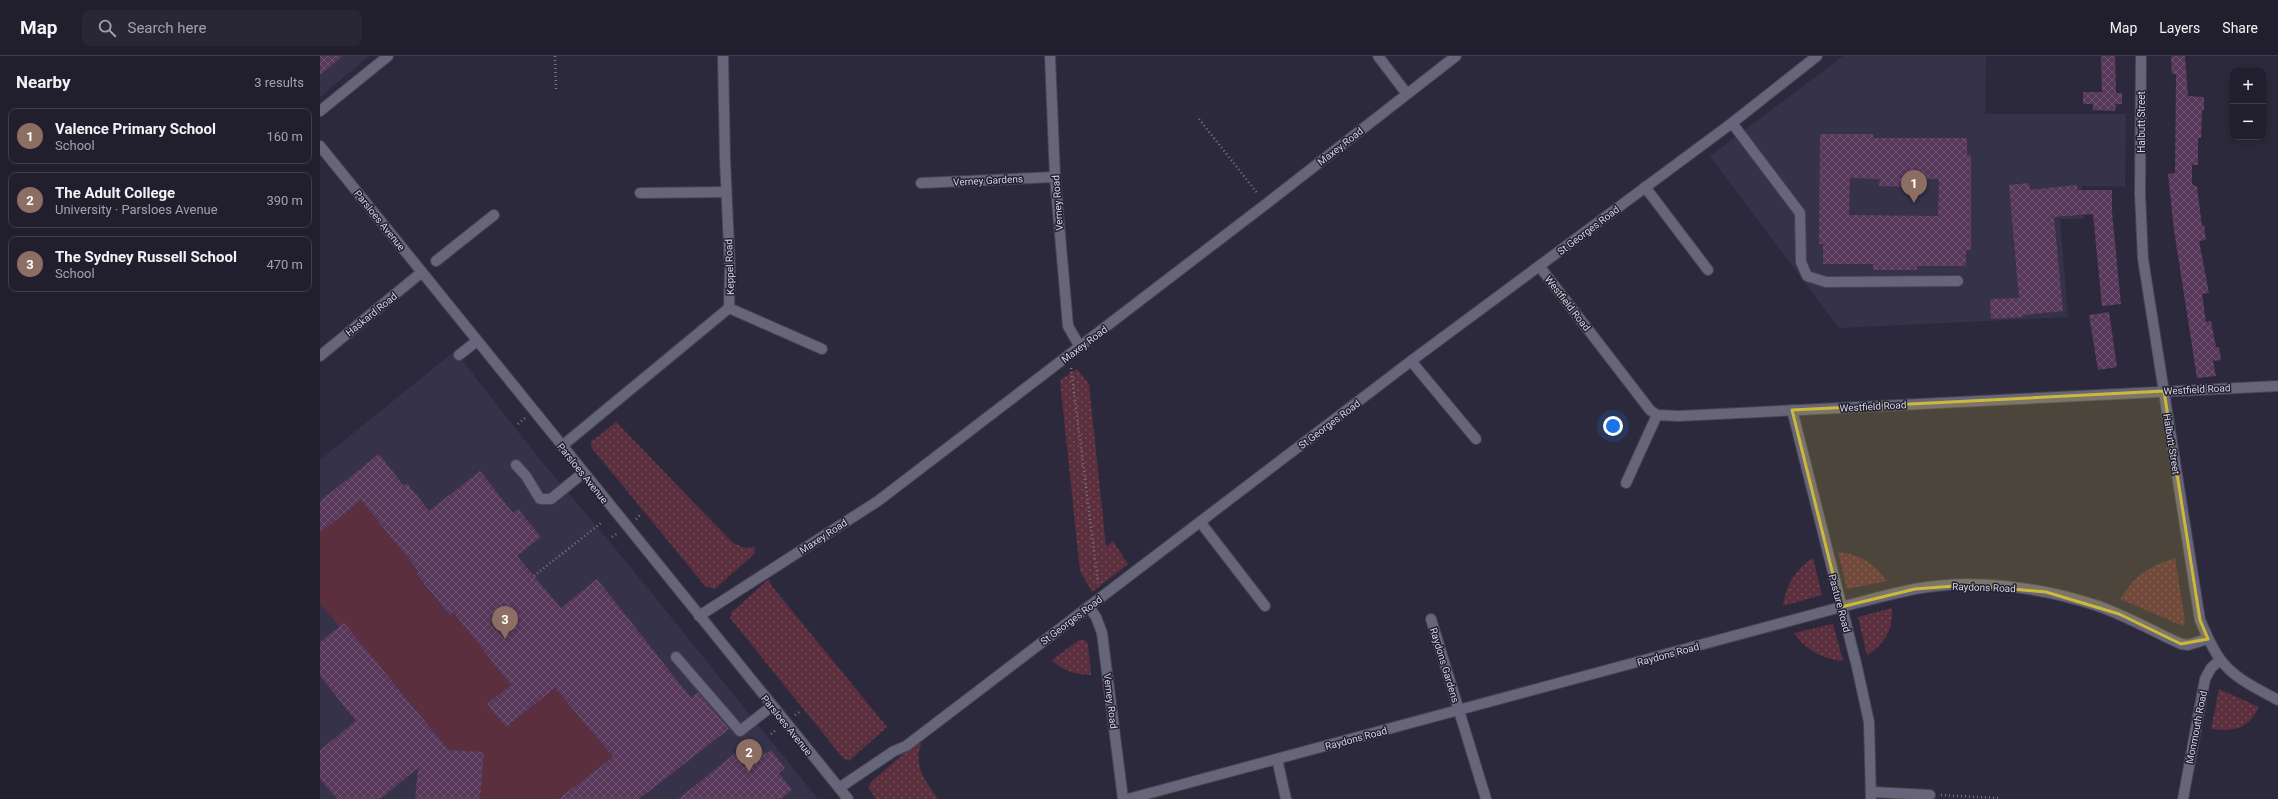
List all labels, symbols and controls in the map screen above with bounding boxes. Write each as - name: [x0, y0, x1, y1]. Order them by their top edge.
- search box: [82, 10, 362, 46]
- text: Map: [20, 16, 58, 39]
- icon: search: [96, 17, 118, 39]
- text: Search here: [128, 19, 206, 37]
- text: Map: [2110, 20, 2137, 36]
- text: Layers: [2159, 20, 2200, 36]
- text: Share: [2222, 20, 2258, 36]
- map controls: [2230, 68, 2266, 140]
- button: +: [2230, 68, 2266, 104]
- text: Nearby: [16, 72, 71, 92]
- text: 3 results: [254, 75, 304, 90]
- street label: Halbutt Street: [2136, 91, 2147, 153]
- button: −: [2230, 104, 2266, 140]
- text: Valence Primary School: [55, 120, 216, 138]
- street label: Maxey Road: [1315, 125, 1365, 167]
- text: 1: [26, 129, 34, 144]
- text: 160 m: [266, 129, 303, 144]
- text: School: [55, 138, 95, 153]
- pin: 1: [1901, 170, 1927, 203]
- street label: Verney Gardens: [953, 173, 1023, 188]
- street label: Verney Road: [1050, 175, 1065, 231]
- text: The Adult College: [55, 184, 175, 202]
- street label: Parsloes Avenue: [352, 188, 407, 253]
- text: 2: [26, 193, 34, 208]
- text: 390 m: [266, 193, 303, 208]
- text: University · Parsloes Avenue: [55, 202, 218, 217]
- street label: St Georges Road: [1555, 204, 1621, 257]
- street label: Keppel Road: [723, 239, 736, 295]
- text: The Sydney Russell School: [55, 248, 237, 266]
- text: 3: [26, 257, 34, 272]
- text: 470 m: [266, 257, 303, 272]
- text: School: [55, 266, 95, 281]
- street label: Westfield Road: [1543, 274, 1593, 333]
- street label: Haskard Road: [344, 290, 399, 338]
- street label: Maxey Road: [1059, 324, 1109, 365]
- street label: Westfield Road: [2163, 382, 2231, 397]
- street label: St Georges Road: [1296, 398, 1362, 451]
- street label: Westfield Road: [1839, 399, 1907, 414]
- street label: Halbutt Street: [2161, 413, 2182, 475]
- your location: [1603, 416, 1623, 436]
- street label: Parsloes Avenue: [555, 441, 610, 506]
- street label: Maxey Road: [797, 517, 849, 556]
- street label: Pasture Road: [1826, 573, 1853, 633]
- street label: Raydons Road: [1952, 581, 2016, 594]
- street label: St Georges Road: [1038, 594, 1104, 647]
- pin: 3: [492, 606, 518, 639]
- street label: Raydons Gardens: [1428, 626, 1461, 704]
- street label: Raydons Road: [1636, 641, 1700, 668]
- street label: Verney Road: [1102, 673, 1119, 729]
- street label: Monmouth Road: [2184, 690, 2209, 765]
- street label: Parsloes Avenue: [759, 693, 814, 758]
- street label: Raydons Road: [1324, 725, 1388, 752]
- pin: 2: [736, 739, 762, 772]

